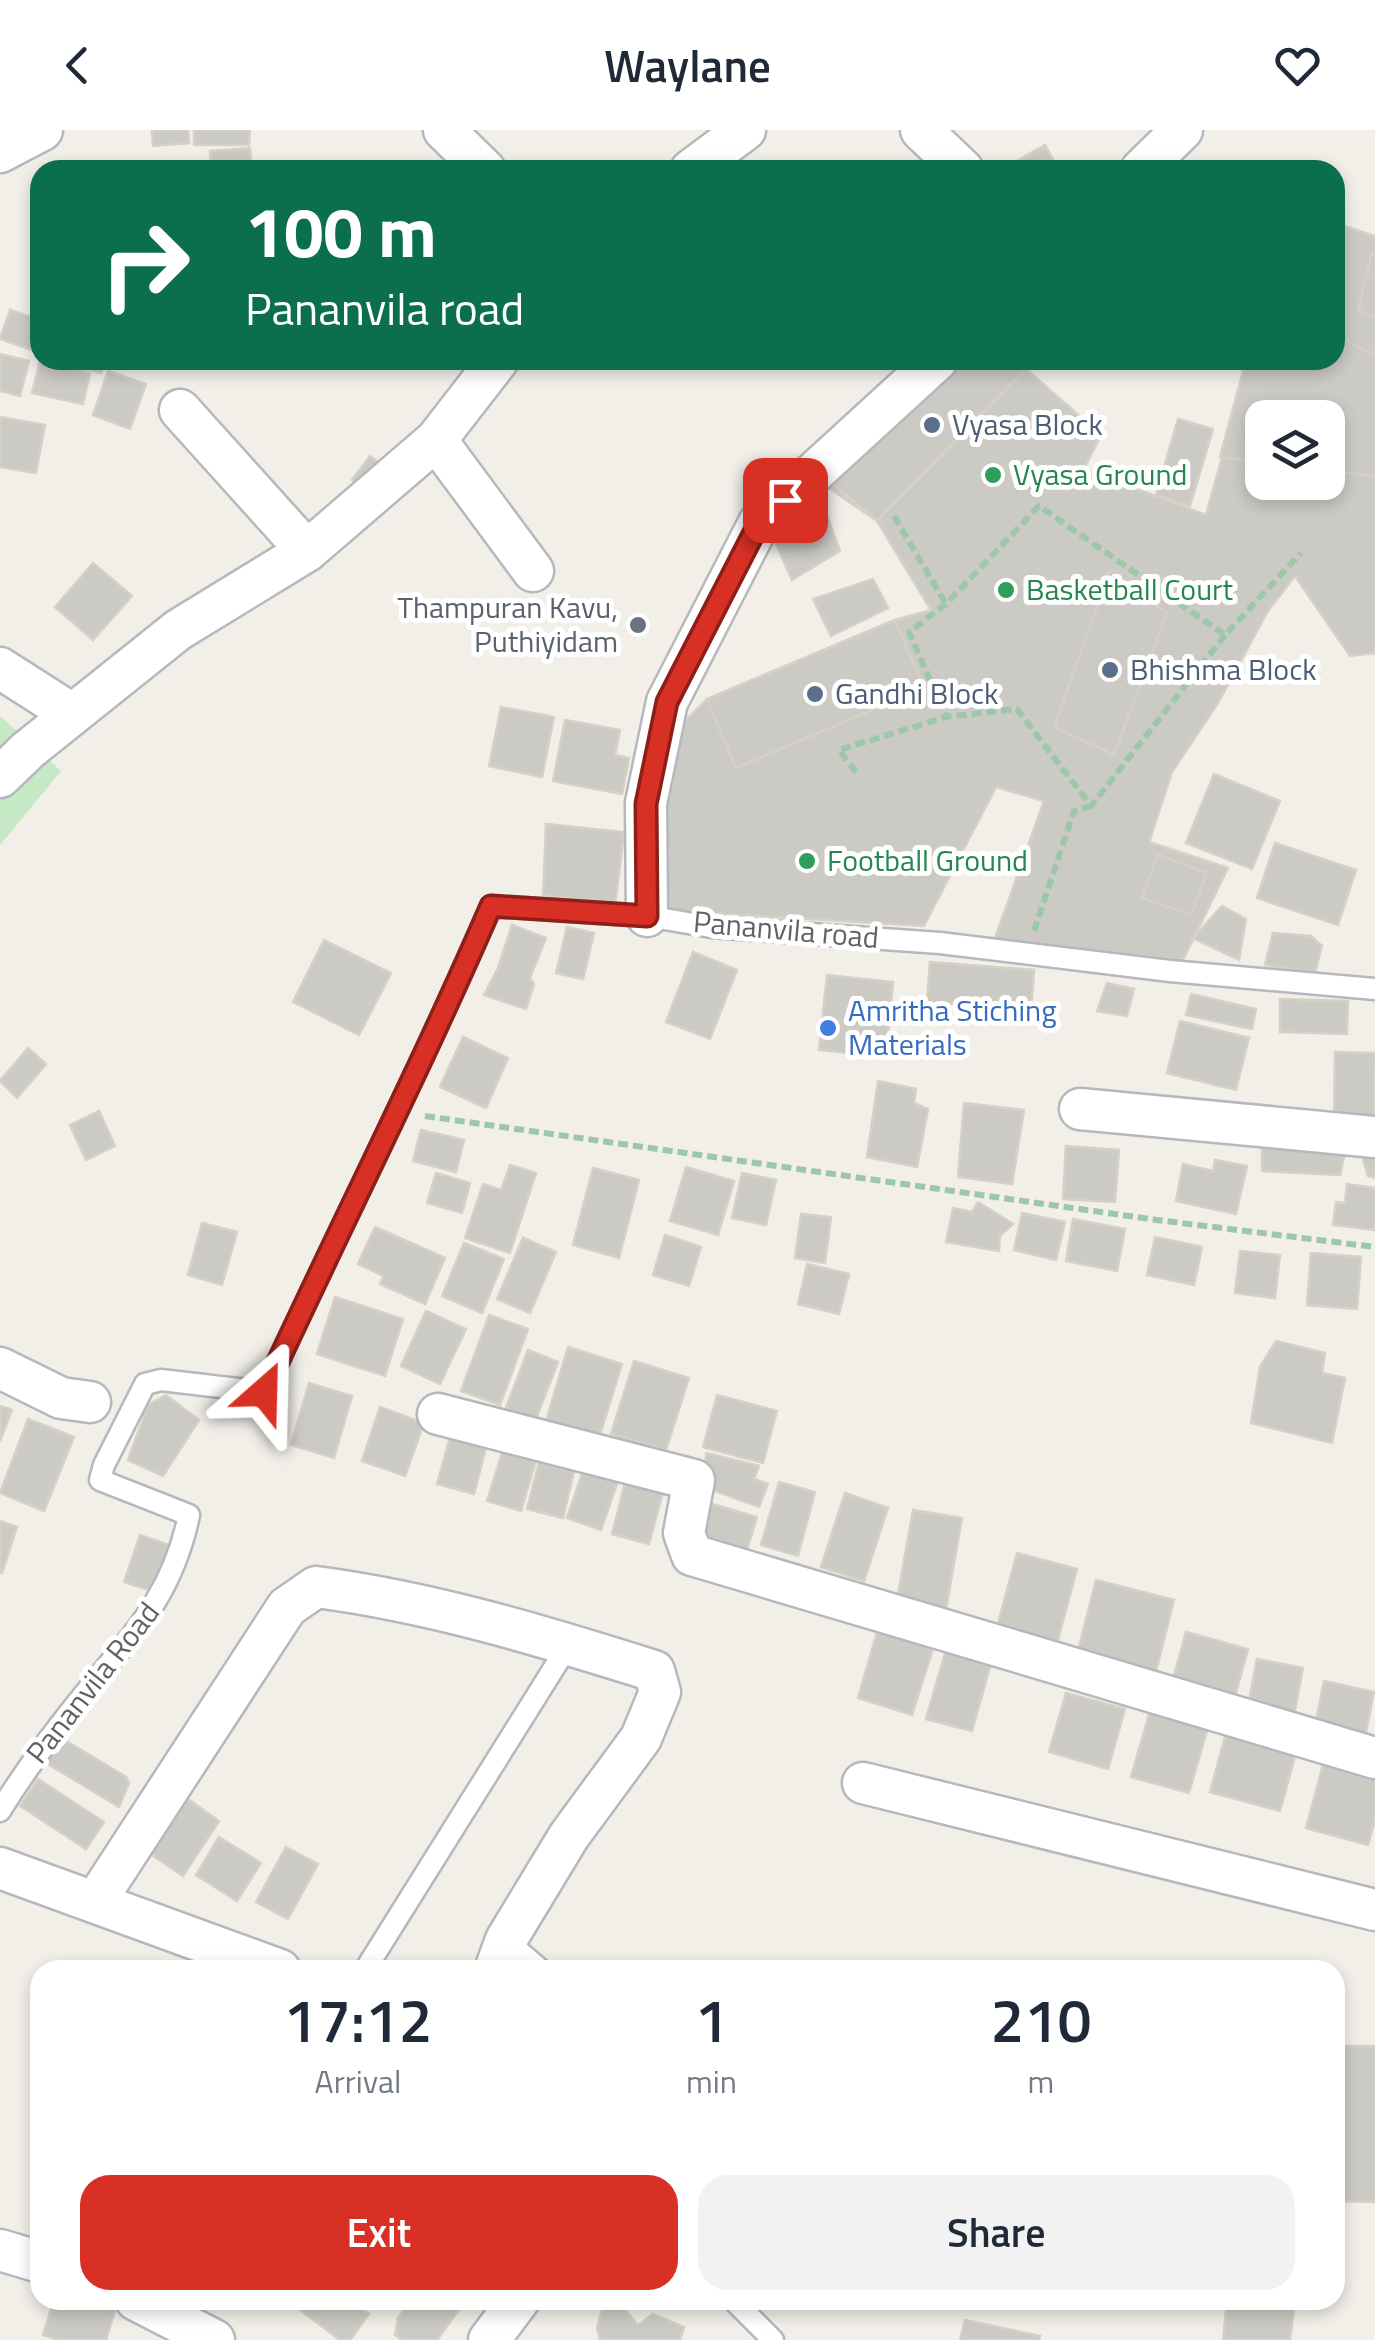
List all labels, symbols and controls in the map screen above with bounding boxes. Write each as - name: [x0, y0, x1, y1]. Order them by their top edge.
- text: Waylane: [604, 31, 771, 99]
- icon: back: [50, 38, 105, 93]
- icon: heart: [1270, 38, 1325, 93]
- text: 100 m: [245, 178, 437, 284]
- icon: right: [80, 200, 210, 330]
- text: Pananvila road: [245, 274, 524, 342]
- map controls: [1245, 400, 1345, 500]
- button: layers: [1245, 400, 1345, 500]
- place label: Vyasa Block: [952, 401, 1103, 447]
- marker: Vyasa Block: [921, 414, 943, 436]
- place label: Vyasa Ground: [1013, 451, 1187, 497]
- pin: [743, 458, 828, 543]
- marker: Vyasa Ground: [982, 464, 1004, 486]
- icon: arrive: [758, 473, 813, 528]
- place label: Basketball Court: [1026, 566, 1233, 612]
- marker: Basketball Court: [995, 579, 1017, 601]
- place label: Thampuran Kavu, Puthiyidam: [397, 584, 618, 664]
- marker: Thampuran Kavu, Puthiyidam: [627, 614, 649, 636]
- place label: Bhishma Block: [1130, 646, 1317, 692]
- marker: Bhishma Block: [1099, 659, 1121, 681]
- place label: Gandhi Block: [835, 670, 998, 716]
- marker: Gandhi Block: [804, 683, 826, 705]
- place label: Football Ground: [827, 837, 1028, 883]
- marker: Football Ground: [796, 850, 818, 872]
- street label: Pananvila road: [691, 898, 881, 960]
- place label: Amritha Stiching Materials: [848, 987, 1057, 1067]
- marker: Amritha Stiching Materials: [817, 1017, 839, 1039]
- position arrow: [212, 1340, 316, 1444]
- street label: Pananvila Road: [14, 1592, 170, 1773]
- text: 17:12: [284, 1974, 432, 2065]
- text: 1: [695, 1974, 728, 2065]
- text: 210: [991, 1974, 1091, 2065]
- text: Arrival: [315, 2057, 401, 2105]
- text: min: [686, 2057, 737, 2105]
- text: m: [1028, 2057, 1054, 2105]
- button: Exit: [80, 2175, 678, 2290]
- button: Share: [698, 2175, 1295, 2290]

